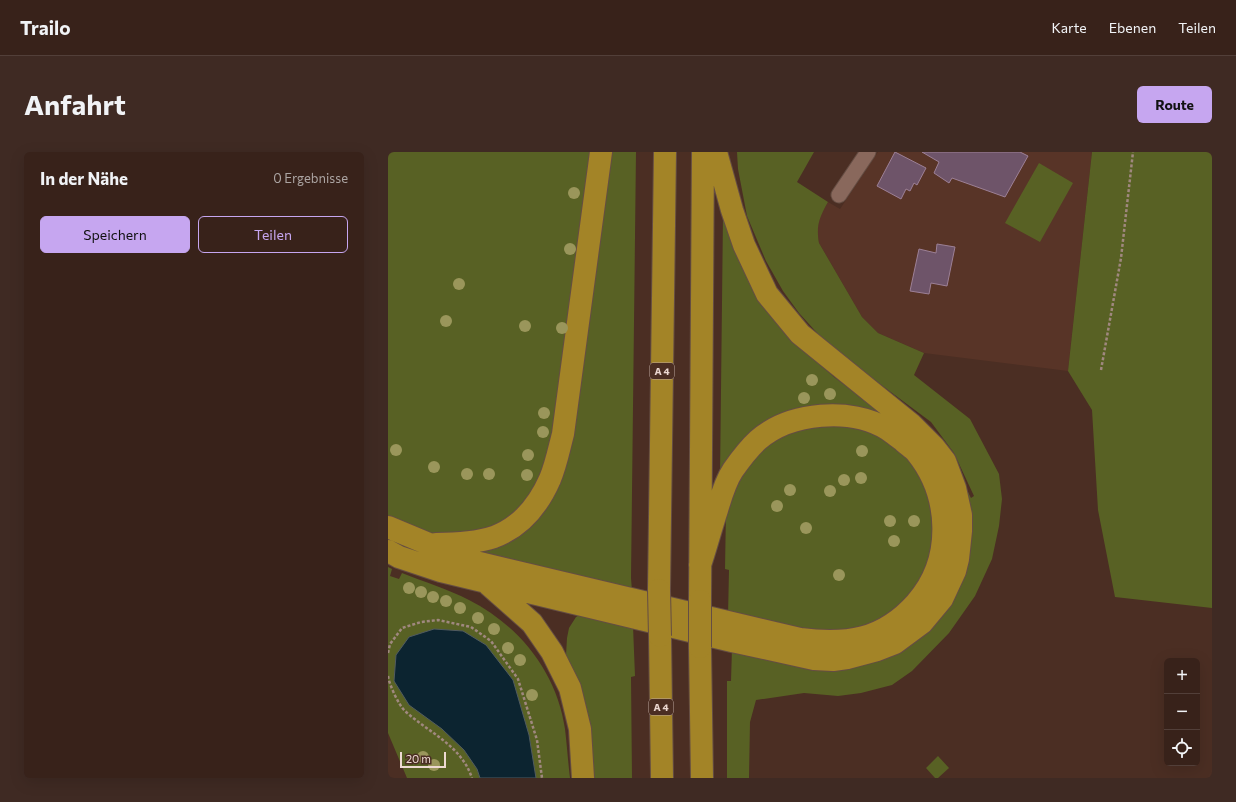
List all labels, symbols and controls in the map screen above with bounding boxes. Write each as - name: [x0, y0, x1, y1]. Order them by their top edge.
- text: Trailo: [20, 16, 71, 39]
- text: Karte: [1051, 19, 1087, 36]
- text: Ebenen: [1109, 19, 1156, 36]
- text: Teilen: [1178, 19, 1216, 36]
- button: Route: [1137, 86, 1212, 123]
- text: Anfahrt: [24, 87, 126, 121]
- text: In der Nähe: [40, 168, 128, 189]
- text: 0 Ergebnisse: [273, 170, 348, 186]
- button: Speichern: [40, 216, 190, 253]
- button: Teilen: [198, 216, 348, 253]
- road number: A 4: [650, 363, 674, 379]
- map controls: [1164, 658, 1200, 766]
- button: +: [1164, 658, 1200, 694]
- button: −: [1164, 694, 1200, 730]
- road number: A 4: [649, 699, 673, 715]
- button: locate: [1164, 730, 1200, 766]
- scale bar: [400, 750, 446, 769]
- text: 20 m: [406, 752, 431, 765]

